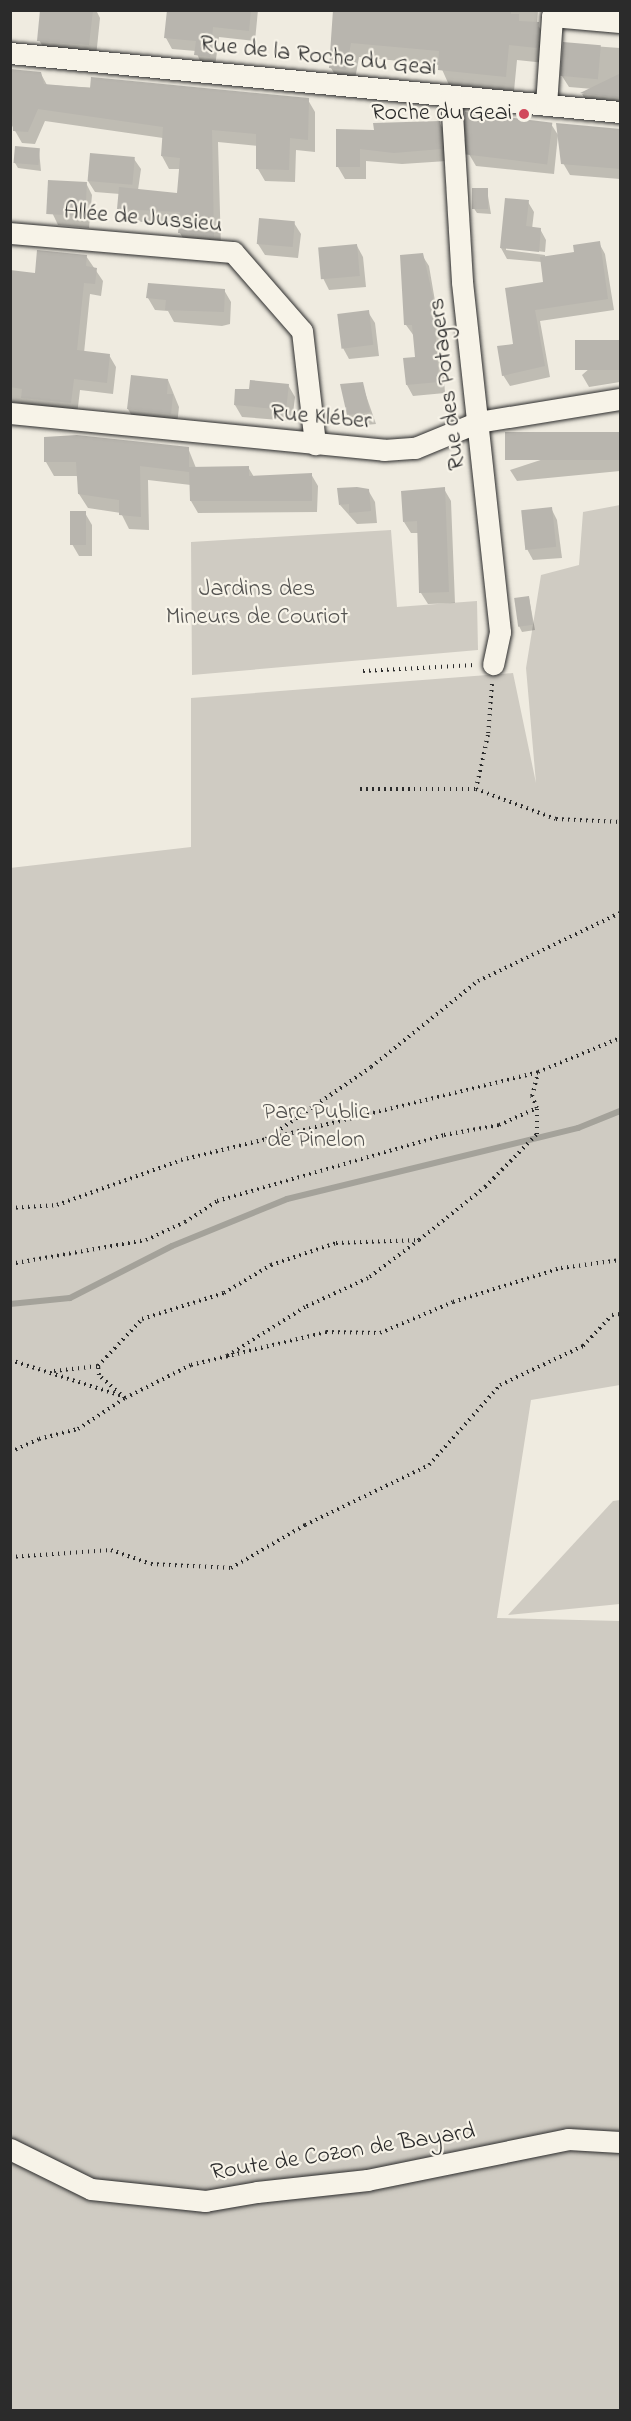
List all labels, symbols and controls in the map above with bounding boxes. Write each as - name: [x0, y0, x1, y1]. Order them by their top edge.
- street label: Rue de la Roche du Geai: [198, 30, 438, 84]
- place label: Roche du Geai: [371, 100, 512, 128]
- marker: Roche du Geai: [517, 107, 531, 121]
- street label: Allée de Jussieu: [62, 198, 224, 240]
- street label: Rue des Potagers: [423, 296, 473, 472]
- street label: Rue Kléber: [269, 399, 373, 437]
- park label: Jardins des Mineurs de Couriot: [166, 576, 348, 632]
- park label: Parc Public de Pinelon: [263, 1099, 369, 1155]
- street label: Route de Cozon de Bayard: [209, 2118, 477, 2188]

